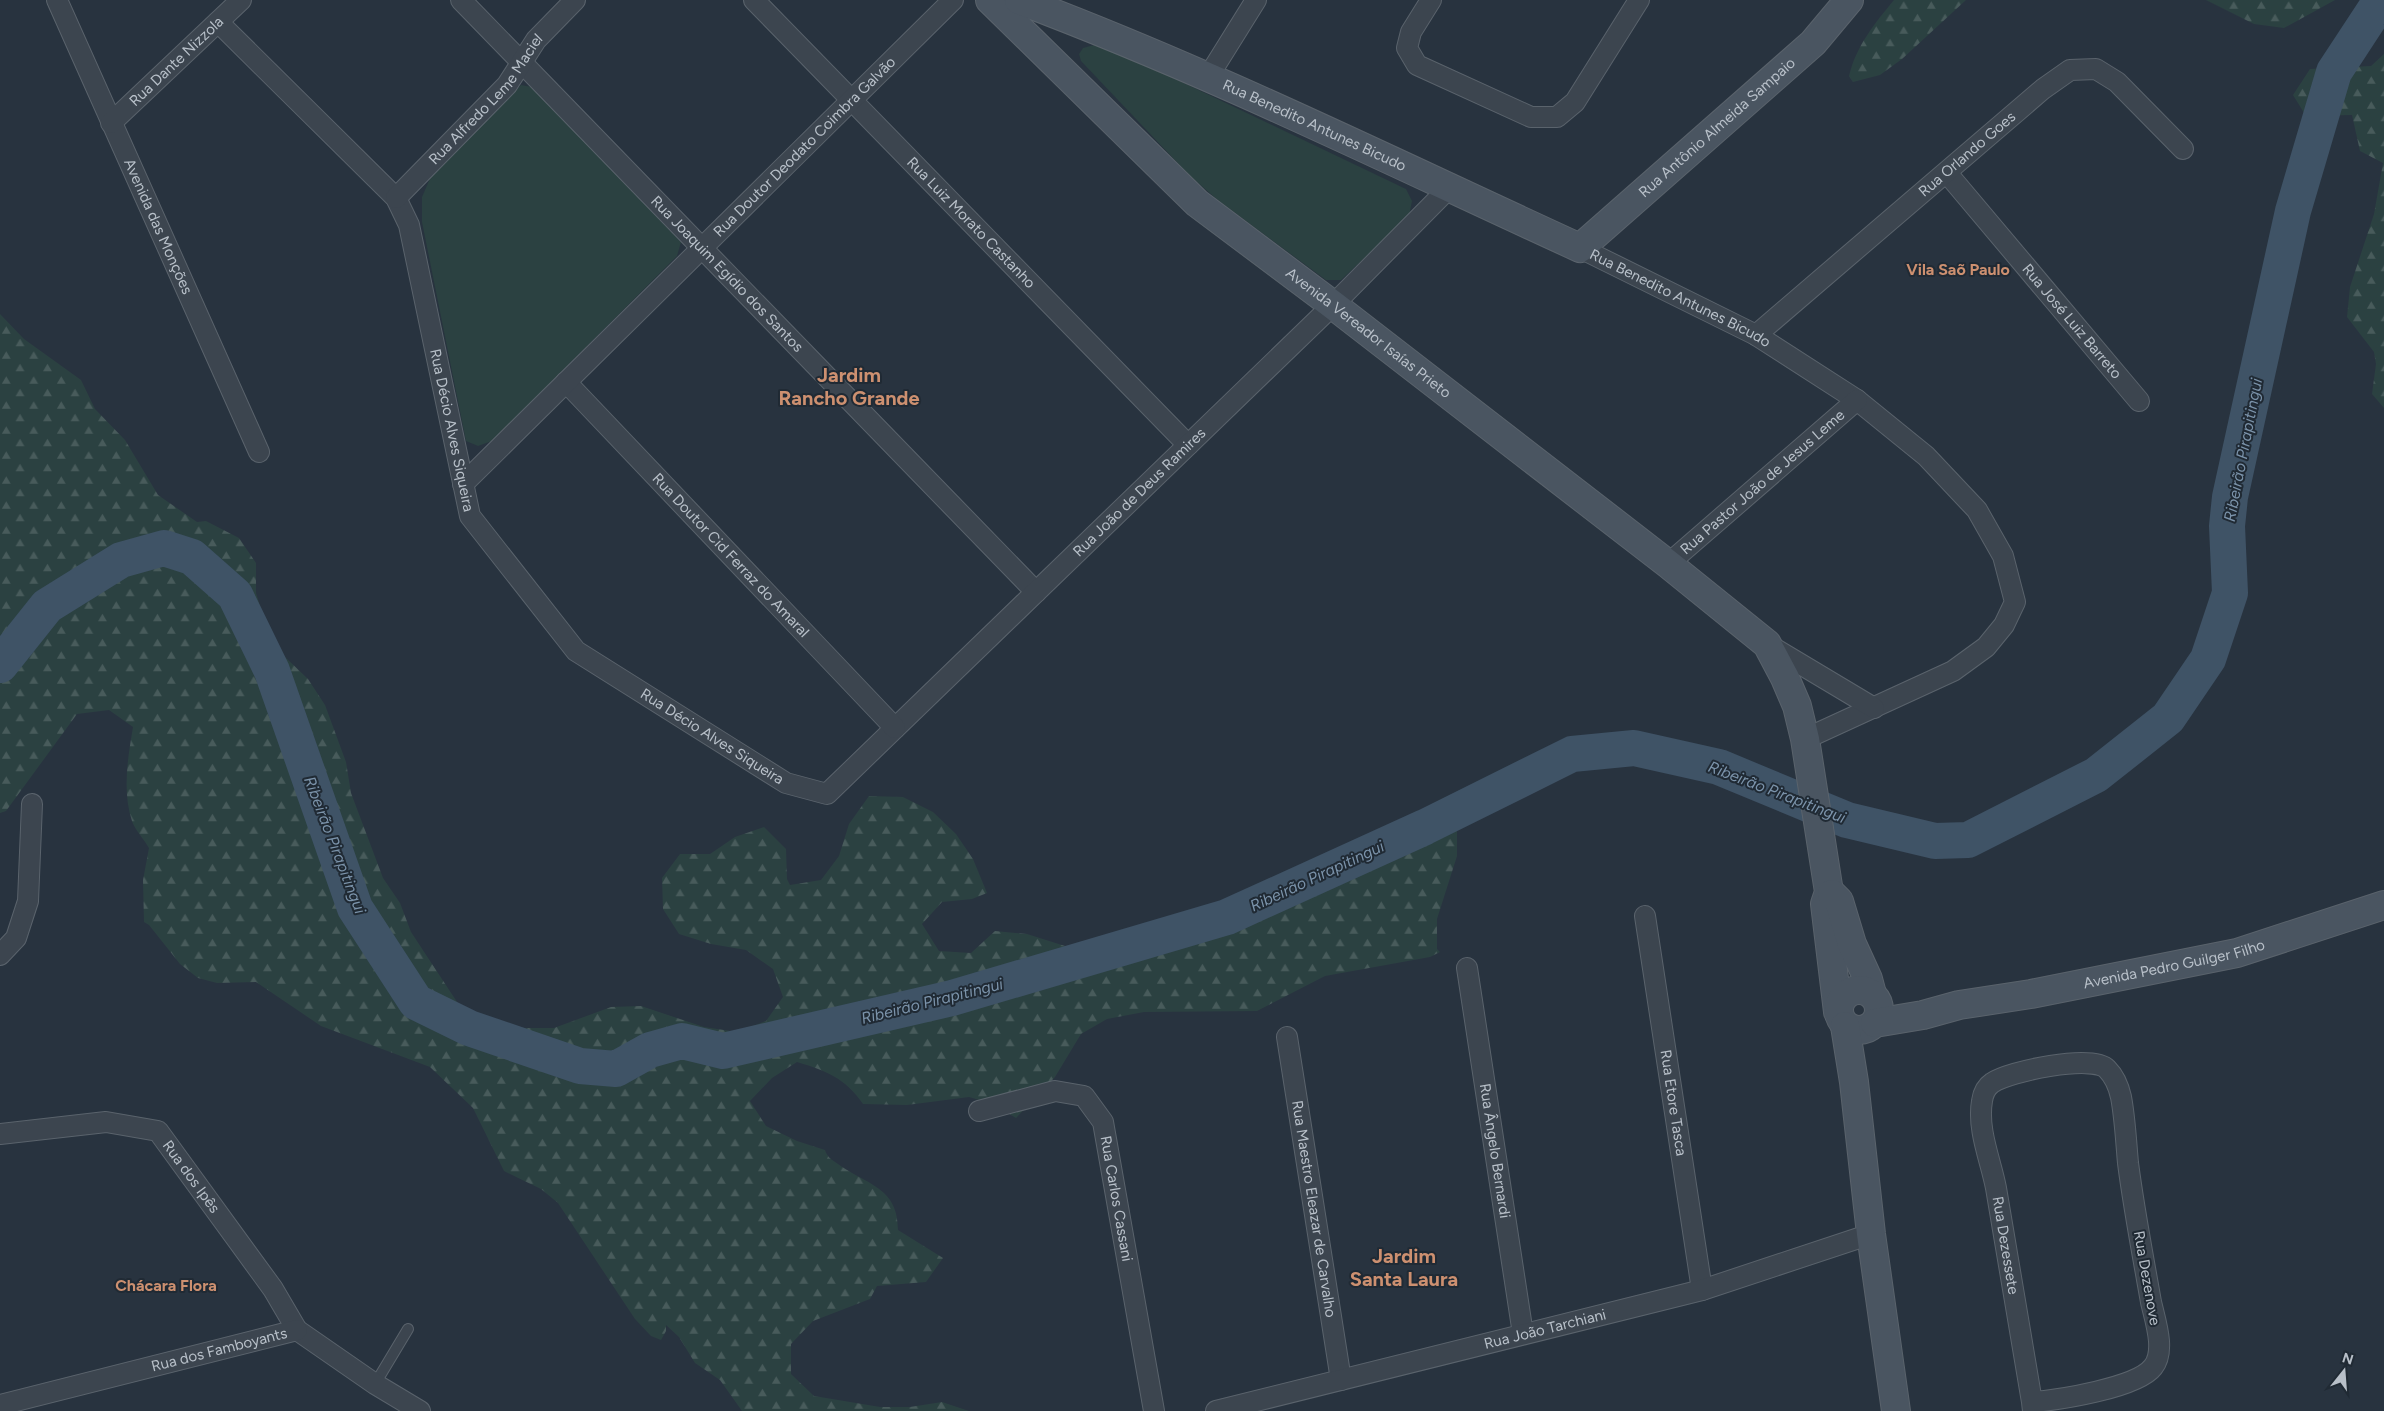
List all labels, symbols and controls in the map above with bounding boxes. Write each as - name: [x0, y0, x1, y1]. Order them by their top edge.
- street label: Rua Dante Nizzola: [126, 12, 227, 110]
- street label: Rua Alfredo Leme Maciel: [425, 30, 546, 168]
- street label: Rua Doutor Deodato Coimbra Galvão: [710, 53, 900, 241]
- street label: Rua Antônio Almeida Sampaio: [1635, 54, 1799, 201]
- street label: Rua Benedito Antunes Bicudo: [1220, 76, 1409, 175]
- street label: Rua Orlando Goes: [1915, 108, 2019, 201]
- street label: Rua Luiz Morato Castanho: [903, 153, 1039, 292]
- street label: Avenida das Monções: [120, 156, 196, 297]
- street label: Rua Joaquim Egídio dos Santos: [647, 192, 807, 356]
- street label: Rua Benedito Antunes Bicudo: [1587, 245, 1774, 351]
- district label: Vila Saõ Paulo: [1906, 260, 2010, 279]
- street label: Rua José Luiz Barreto: [2018, 260, 2126, 383]
- street label: Avenida Vereador Isaías Prieto: [1282, 264, 1455, 402]
- street label: Rua Décio Alves Siqueira: [426, 347, 478, 513]
- district label: Jardim Rancho Grande: [778, 363, 920, 410]
- water label: Ribeirão Pirapitingui: [2220, 376, 2266, 523]
- street label: Rua Pastor João de Jesus Leme: [1677, 406, 1848, 558]
- street label: Rua João de Deus Ramires: [1069, 424, 1209, 560]
- street label: Rua Doutor Cid Ferraz do Amaral: [649, 469, 813, 641]
- street label: Rua Décio Alves Siqueira: [637, 685, 787, 788]
- water label: Ribeirão Pirapitingui: [1706, 757, 1849, 827]
- water label: Ribeirão Pirapitingui: [300, 774, 370, 917]
- water label: Ribeirão Pirapitingui: [1247, 837, 1387, 915]
- street label: Avenida Pedro Guilger Filho: [2082, 935, 2267, 992]
- water label: Ribeirão Pirapitingui: [859, 974, 1005, 1028]
- street label: Rua Etore Tasca: [1657, 1049, 1690, 1157]
- street label: Rua Ângelo Bernardi: [1476, 1082, 1514, 1220]
- street label: Rua Maestro Eleazar de Carvalho: [1288, 1099, 1340, 1319]
- street label: Rua Carlos Cassani: [1097, 1134, 1136, 1263]
- street label: Rua dos Ipês: [159, 1137, 224, 1217]
- street label: Rua Dezessete: [1989, 1195, 2023, 1296]
- street label: Rua Dezenove: [2130, 1229, 2164, 1327]
- district label: Jardim Santa Laura: [1350, 1244, 1458, 1291]
- district label: Chácara Flora: [115, 1276, 217, 1295]
- street label: Rua João Tarchiani: [1482, 1305, 1608, 1353]
- street label: Rua dos Famboyants: [149, 1324, 289, 1375]
- north arrow: [2319, 1346, 2369, 1396]
- text: N: [2340, 1349, 2355, 1369]

